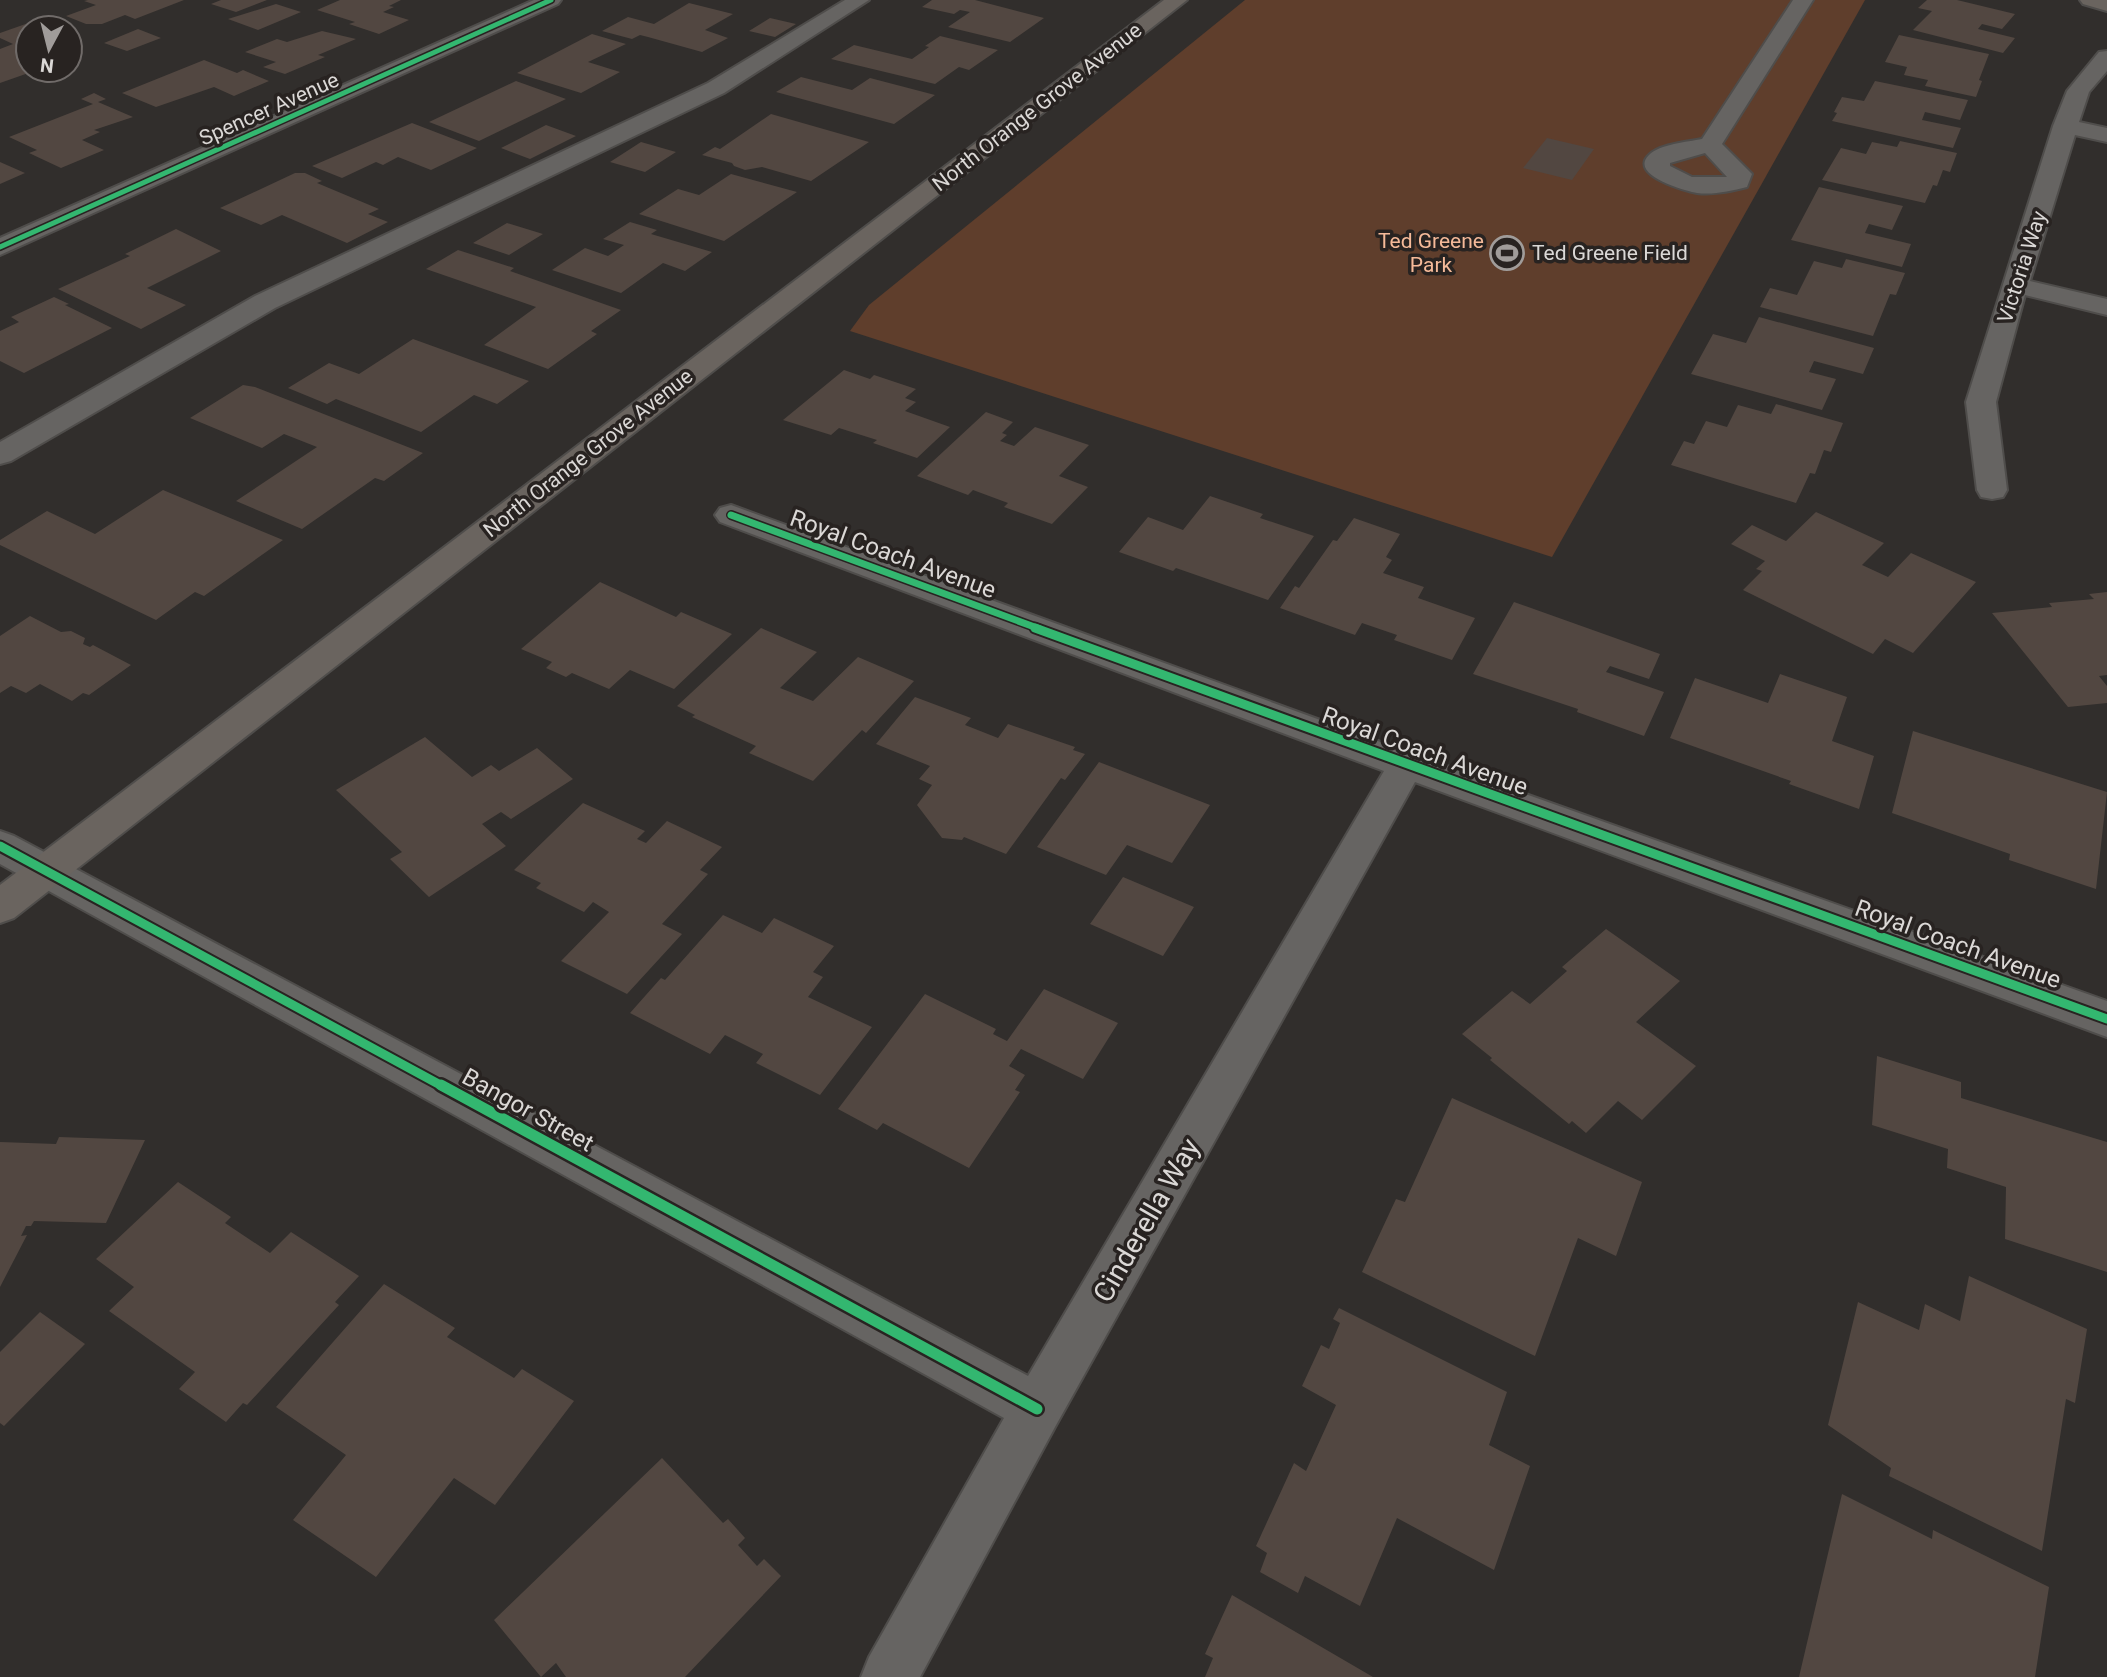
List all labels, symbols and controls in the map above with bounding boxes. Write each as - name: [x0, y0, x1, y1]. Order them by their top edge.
- north arrow: [14, 14, 84, 84]
- street label: North Orange Grove Avenue: [928, 18, 1146, 196]
- text: N: [39, 53, 55, 78]
- street label: Spencer Avenue: [196, 68, 342, 150]
- street label: Victoria Way: [1993, 208, 2051, 326]
- park label: Ted Greene Park: [1378, 229, 1484, 277]
- sports icon: Ted Greene Field: [1488, 234, 1526, 272]
- place label: Ted Greene Field: [1532, 241, 1688, 265]
- street label: North Orange Grove Avenue: [479, 364, 697, 542]
- street label: Royal Coach Avenue: [786, 504, 1000, 604]
- street label: Royal Coach Avenue: [1318, 701, 1532, 801]
- street label: Royal Coach Avenue: [1851, 894, 2065, 994]
- street label: Bangor Street: [457, 1062, 599, 1158]
- street label: Cinderella Way: [1086, 1132, 1207, 1308]

